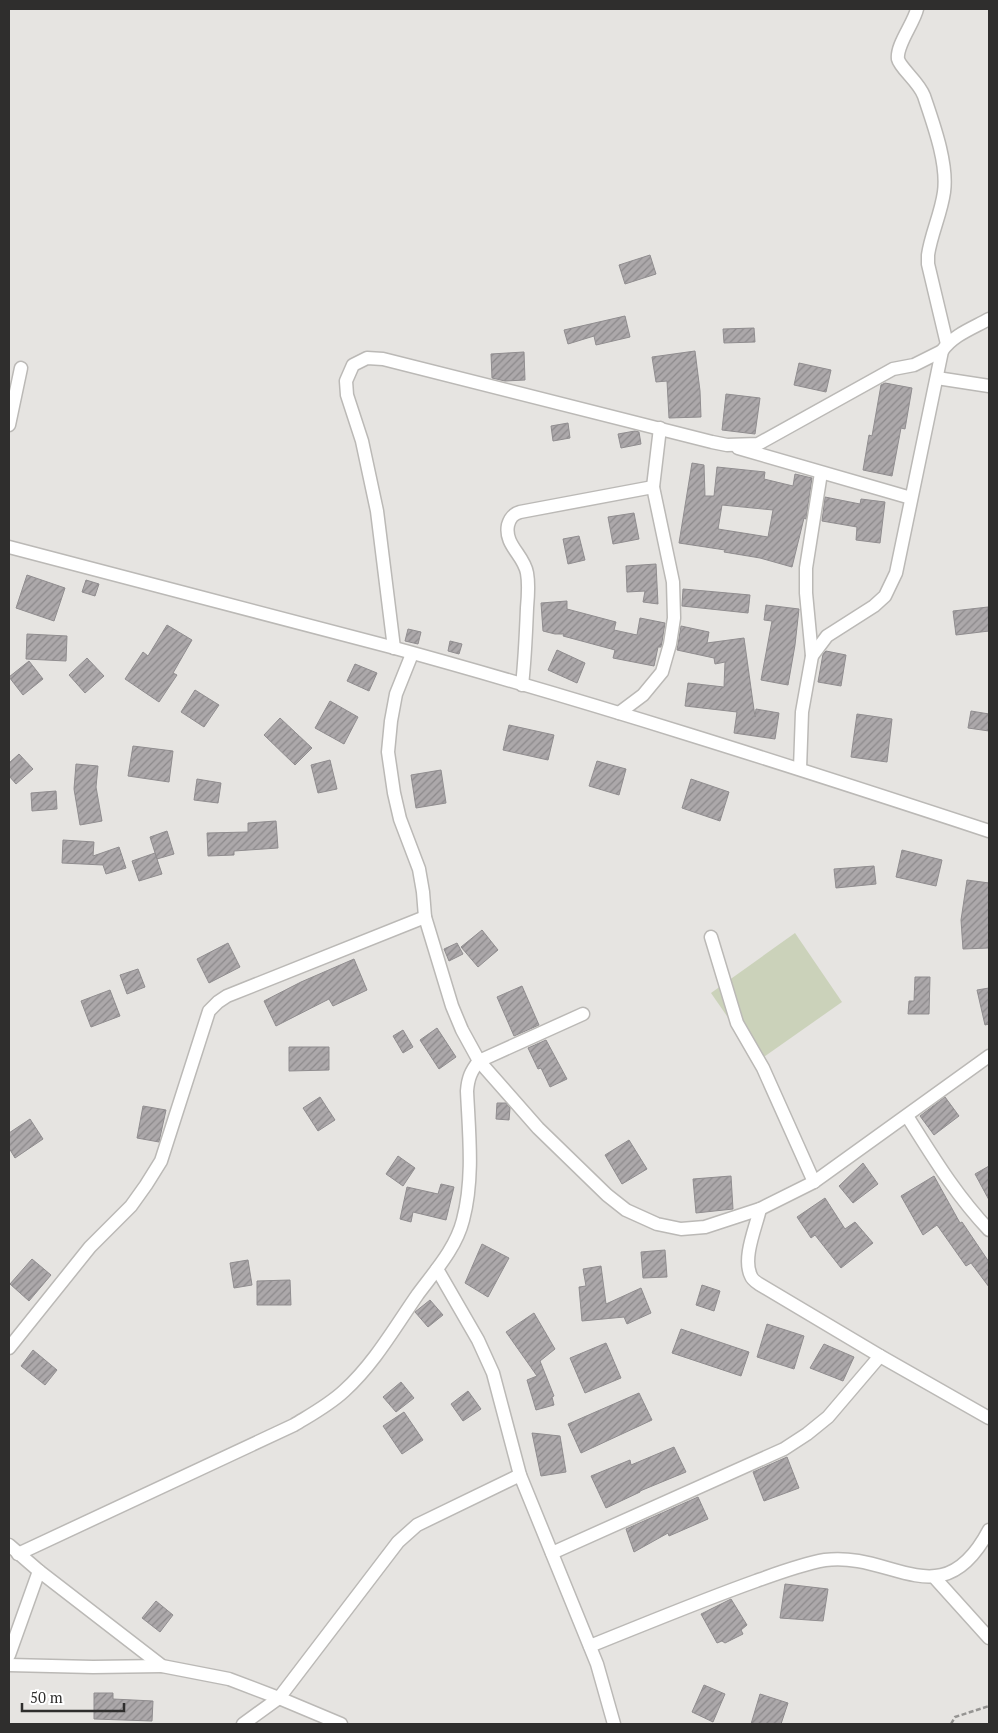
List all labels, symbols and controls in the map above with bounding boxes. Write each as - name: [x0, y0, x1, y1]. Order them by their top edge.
- scale bar: [22, 1680, 125, 1712]
- text: 50 m: [30, 1687, 63, 1707]

